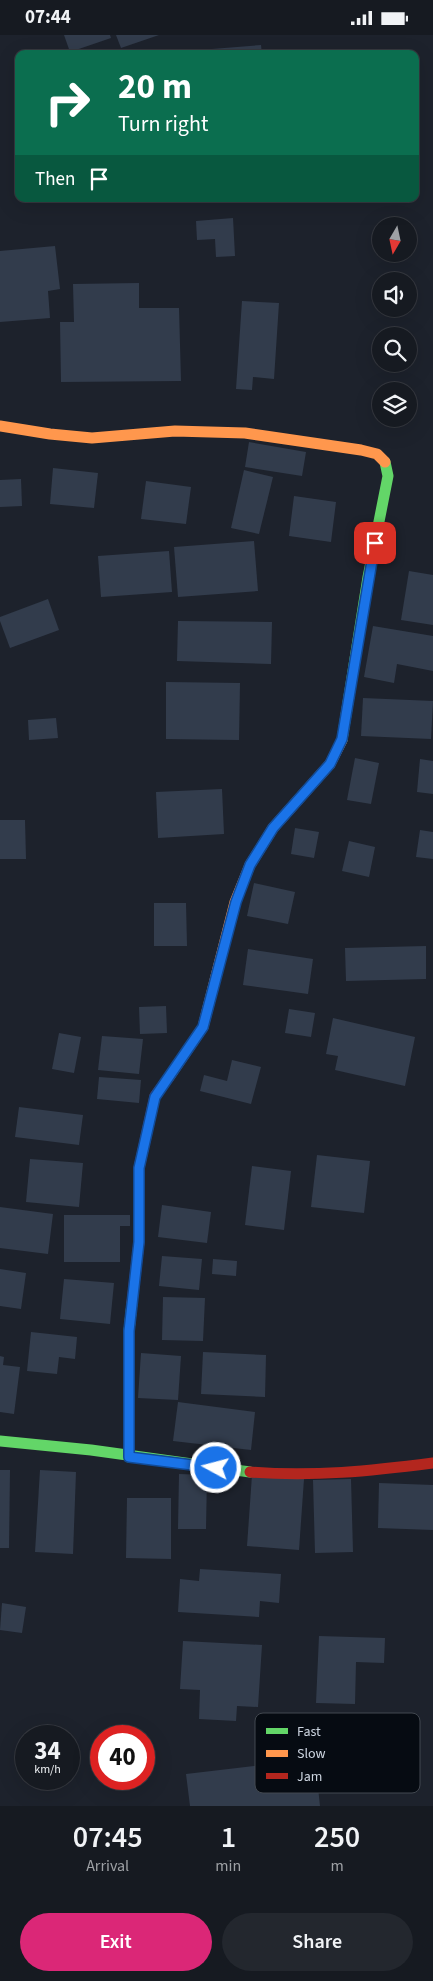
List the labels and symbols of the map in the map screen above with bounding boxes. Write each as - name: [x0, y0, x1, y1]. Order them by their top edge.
- north arrow: [372, 217, 418, 263]
- pin: [354, 522, 396, 564]
- position arrow: [189, 1441, 241, 1493]
- legend: [255, 1713, 420, 1793]
- text: Fast: [297, 1722, 321, 1742]
- speed limit sign: 40: [90, 1725, 155, 1790]
- text: Slow: [297, 1744, 326, 1764]
- text: Jam: [297, 1767, 322, 1787]

